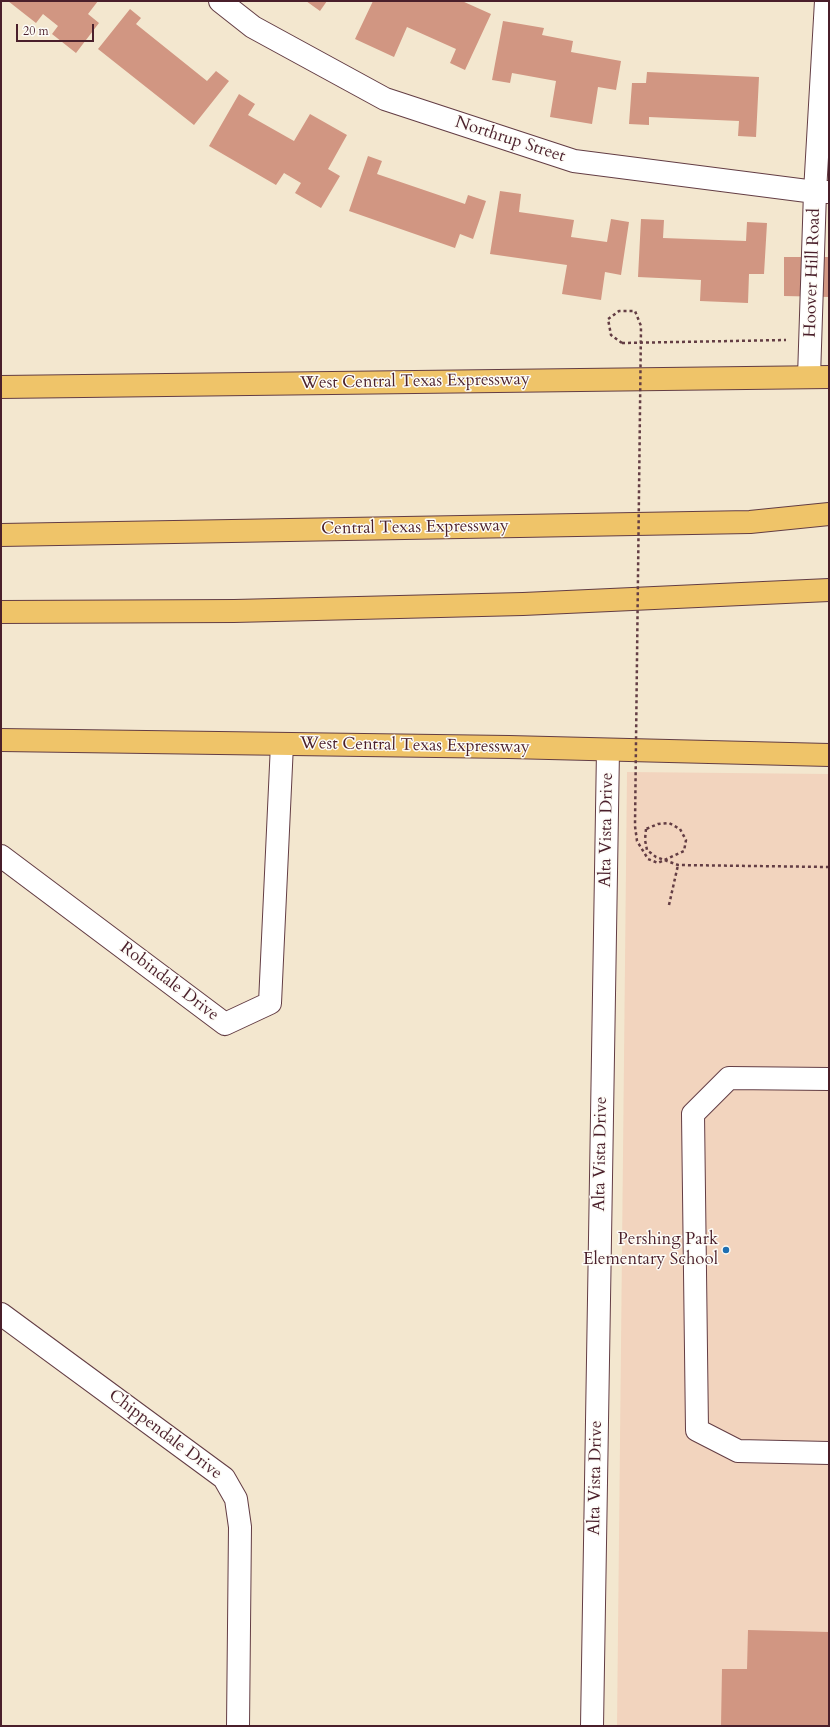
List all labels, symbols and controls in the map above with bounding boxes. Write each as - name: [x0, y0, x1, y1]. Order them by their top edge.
- scale bar: [18, 16, 96, 42]
- text: 20 m: [23, 23, 49, 39]
- street label: Northrup Street: [452, 113, 568, 167]
- street label: Hoover Hill Road: [801, 208, 825, 338]
- street label: West Central Texas Expressway: [300, 370, 530, 394]
- street label: Central Texas Expressway: [321, 516, 509, 540]
- street label: West Central Texas Expressway: [300, 734, 530, 758]
- street label: Alta Vista Drive: [596, 772, 618, 888]
- street label: Robindale Drive: [115, 938, 223, 1026]
- street label: Alta Vista Drive: [590, 1096, 612, 1212]
- place label: Pershing Park Elementary School: [583, 1230, 718, 1270]
- marker: Pershing Park Elementary School: [721, 1245, 731, 1255]
- street label: Chippendale Drive: [104, 1386, 226, 1484]
- street label: Alta Vista Drive: [585, 1420, 607, 1536]

